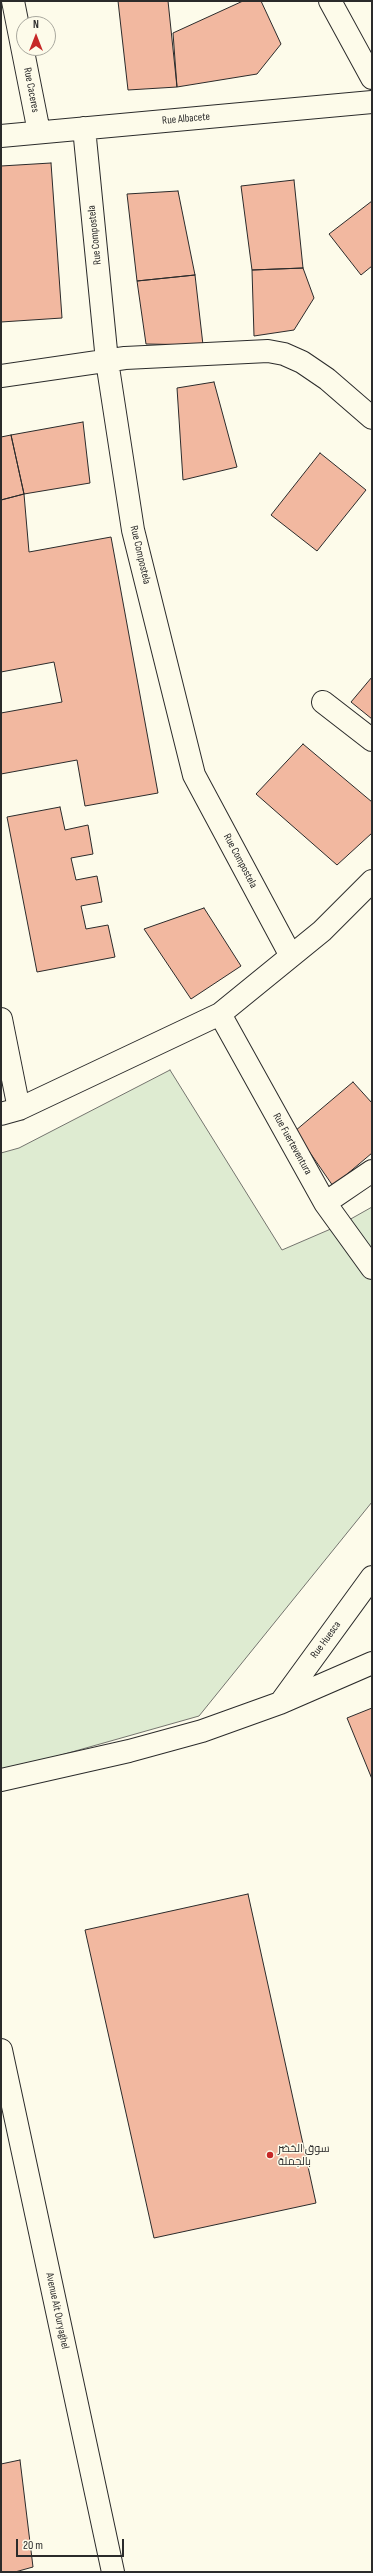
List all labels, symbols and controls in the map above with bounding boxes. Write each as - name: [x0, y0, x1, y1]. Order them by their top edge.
- north arrow: [16, 16, 56, 56]
- text: N: [33, 18, 39, 31]
- street label: Rue Caceres: [20, 66, 42, 114]
- street label: Rue Albacete: [162, 110, 210, 128]
- street label: Rue Compostela: [85, 205, 105, 265]
- street label: Rue Compostela: [127, 524, 153, 586]
- street label: Rue Compostela: [220, 832, 260, 890]
- street label: Rue Fuerteventura: [270, 1111, 314, 1177]
- street label: Rue Huesca: [308, 1619, 344, 1661]
- place label: سوق الخضر بالجملة: [278, 2142, 330, 2168]
- marker: سوق الخضر بالجملة: [265, 2150, 275, 2160]
- street label: Avenue Ait Ouryaghel: [42, 2272, 72, 2350]
- scale bar: [18, 2531, 126, 2557]
- text: 20 m: [23, 2538, 43, 2553]

